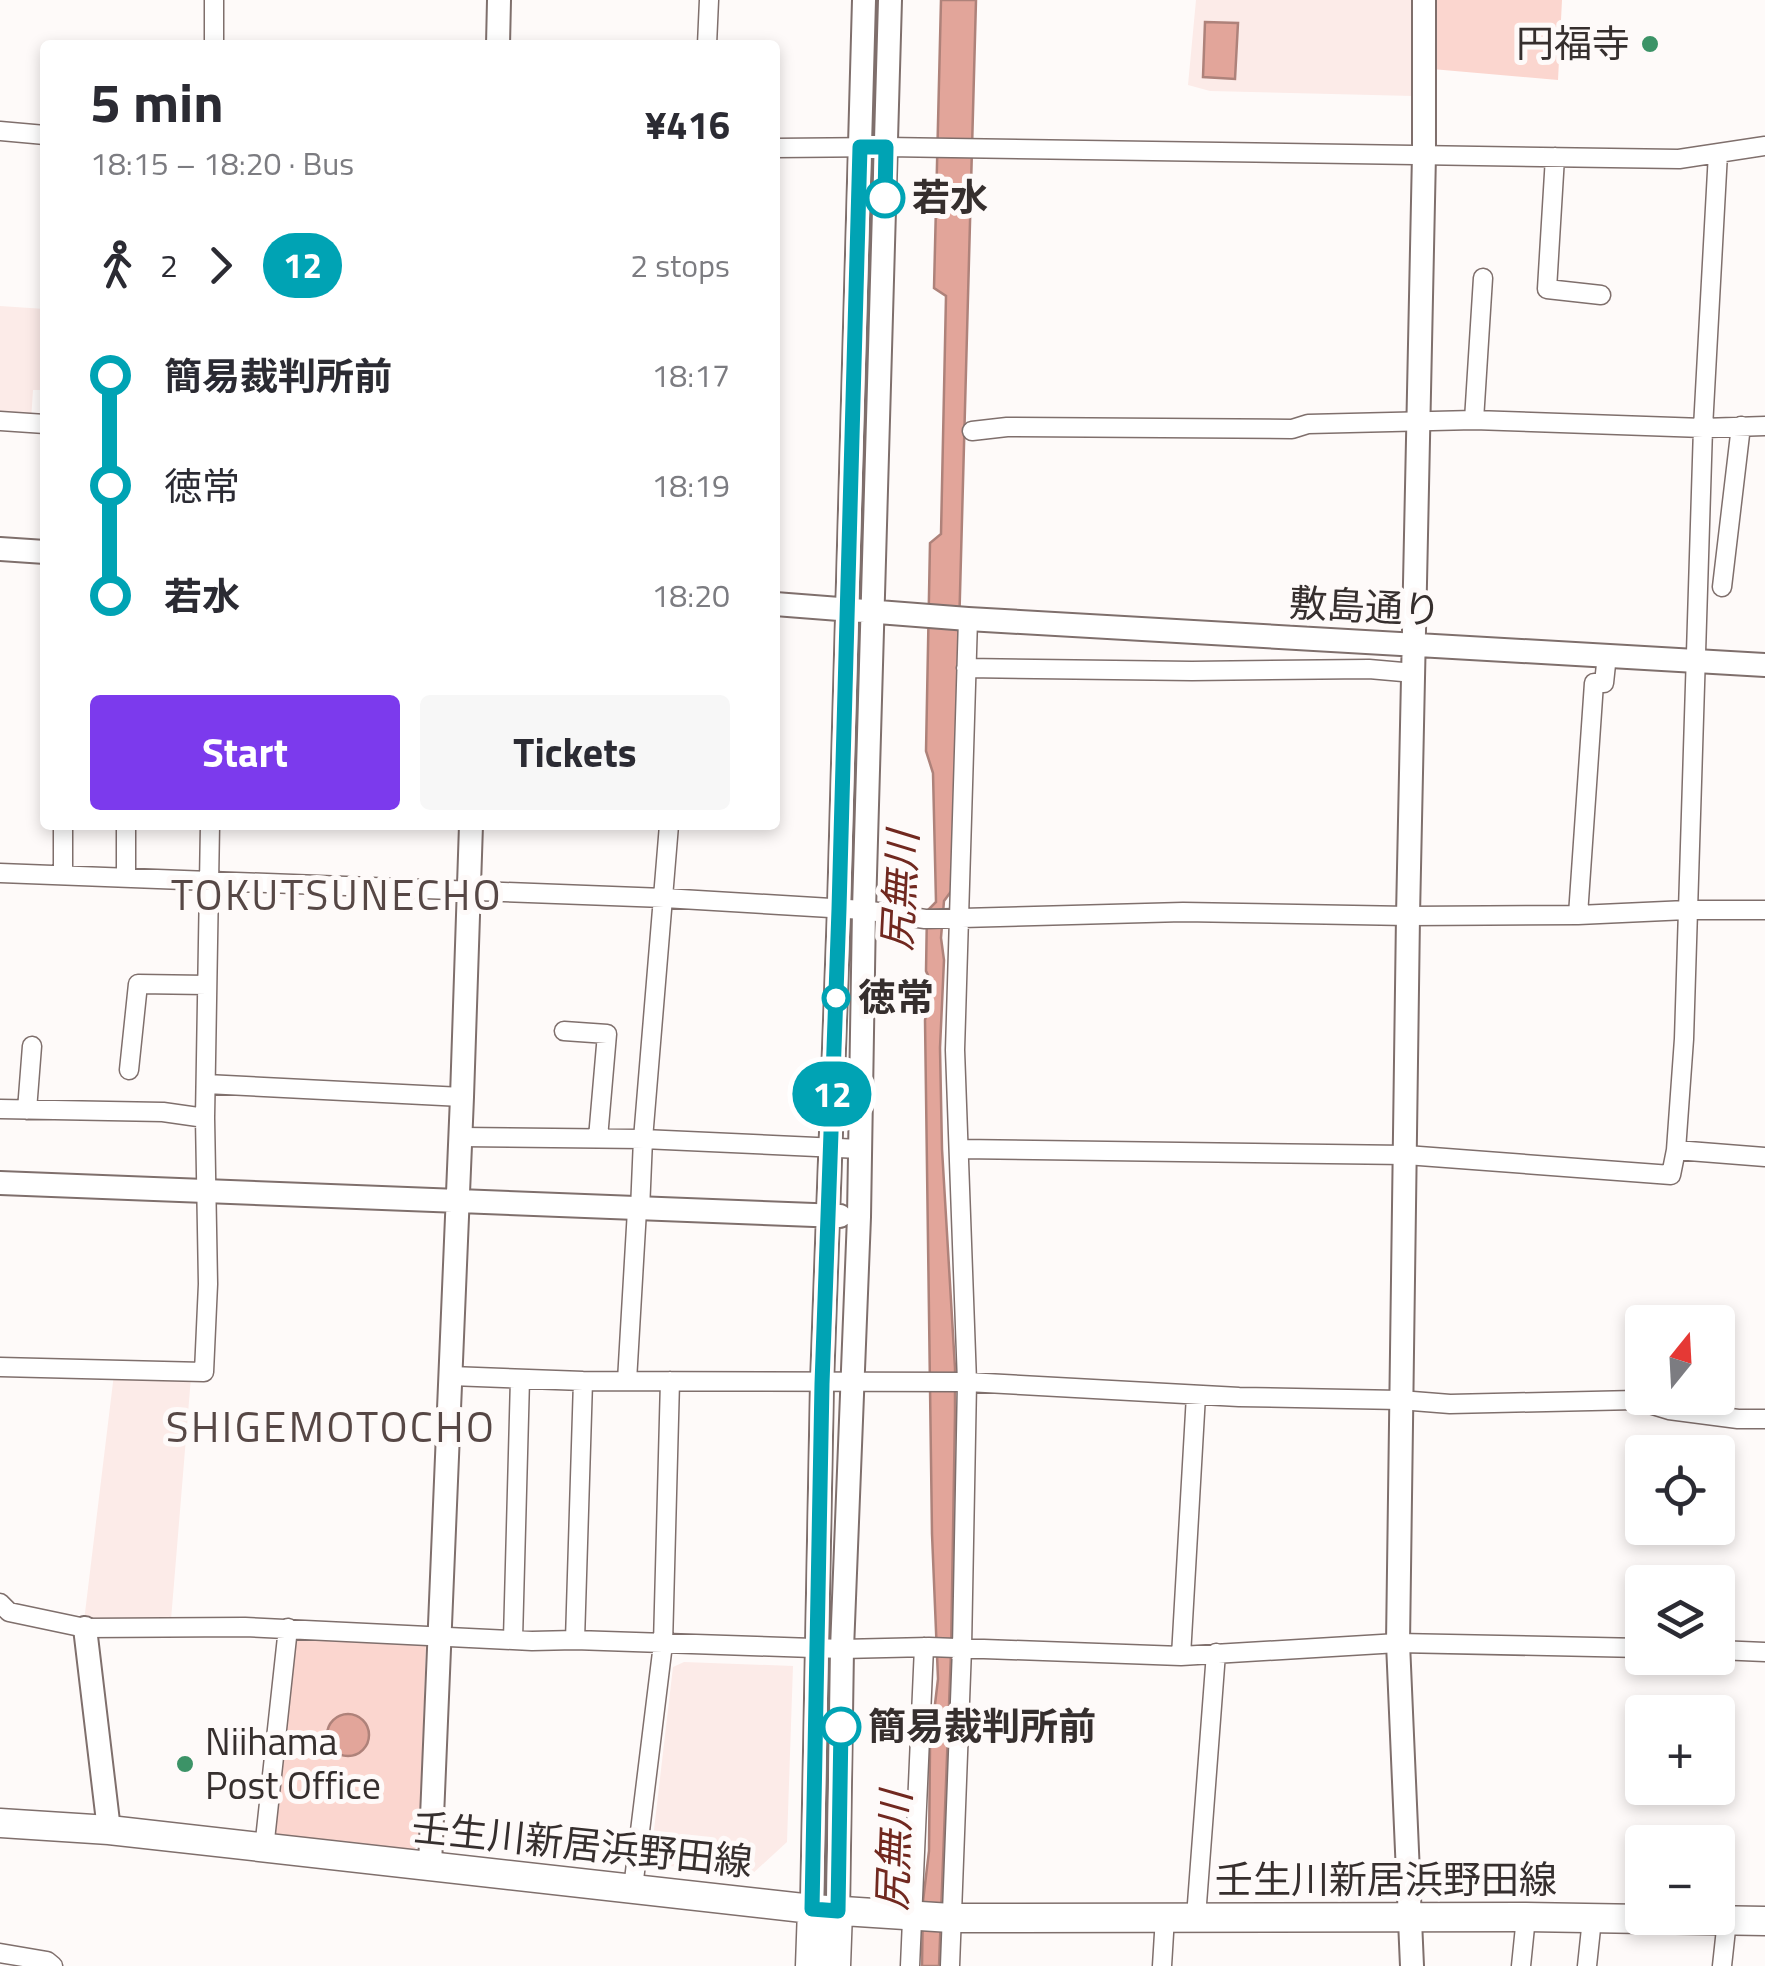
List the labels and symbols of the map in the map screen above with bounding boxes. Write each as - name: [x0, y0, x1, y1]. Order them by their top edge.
- place label: 円福寺: [1516, 14, 1630, 72]
- marker: 円福寺: [1639, 33, 1661, 55]
- place label: 若水: [912, 168, 988, 226]
- marker: 若水: [866, 179, 904, 217]
- street label: 敷島通り: [1288, 573, 1442, 639]
- water label: 尻無川: [866, 825, 933, 952]
- district label: TOKUTSUNECHO: [171, 862, 503, 926]
- place label: 徳常: [858, 968, 934, 1026]
- marker: 徳常: [823, 985, 849, 1011]
- line badge: 12: [787, 1062, 877, 1126]
- north arrow: [1625, 1305, 1735, 1415]
- district label: SHIGEMOTOCHO: [166, 1394, 496, 1458]
- place label: 簡易裁判所前: [868, 1697, 1096, 1755]
- marker: 簡易裁判所前: [822, 1708, 860, 1746]
- place label: Niihama Post Office: [205, 1712, 381, 1814]
- marker: Niihama Post Office: [174, 1753, 196, 1775]
- water label: 尻無川: [861, 1786, 926, 1912]
- street label: 壬生川新居浜野田線: [409, 1797, 755, 1891]
- street label: 壬生川新居浜野田線: [1215, 1850, 1557, 1908]

